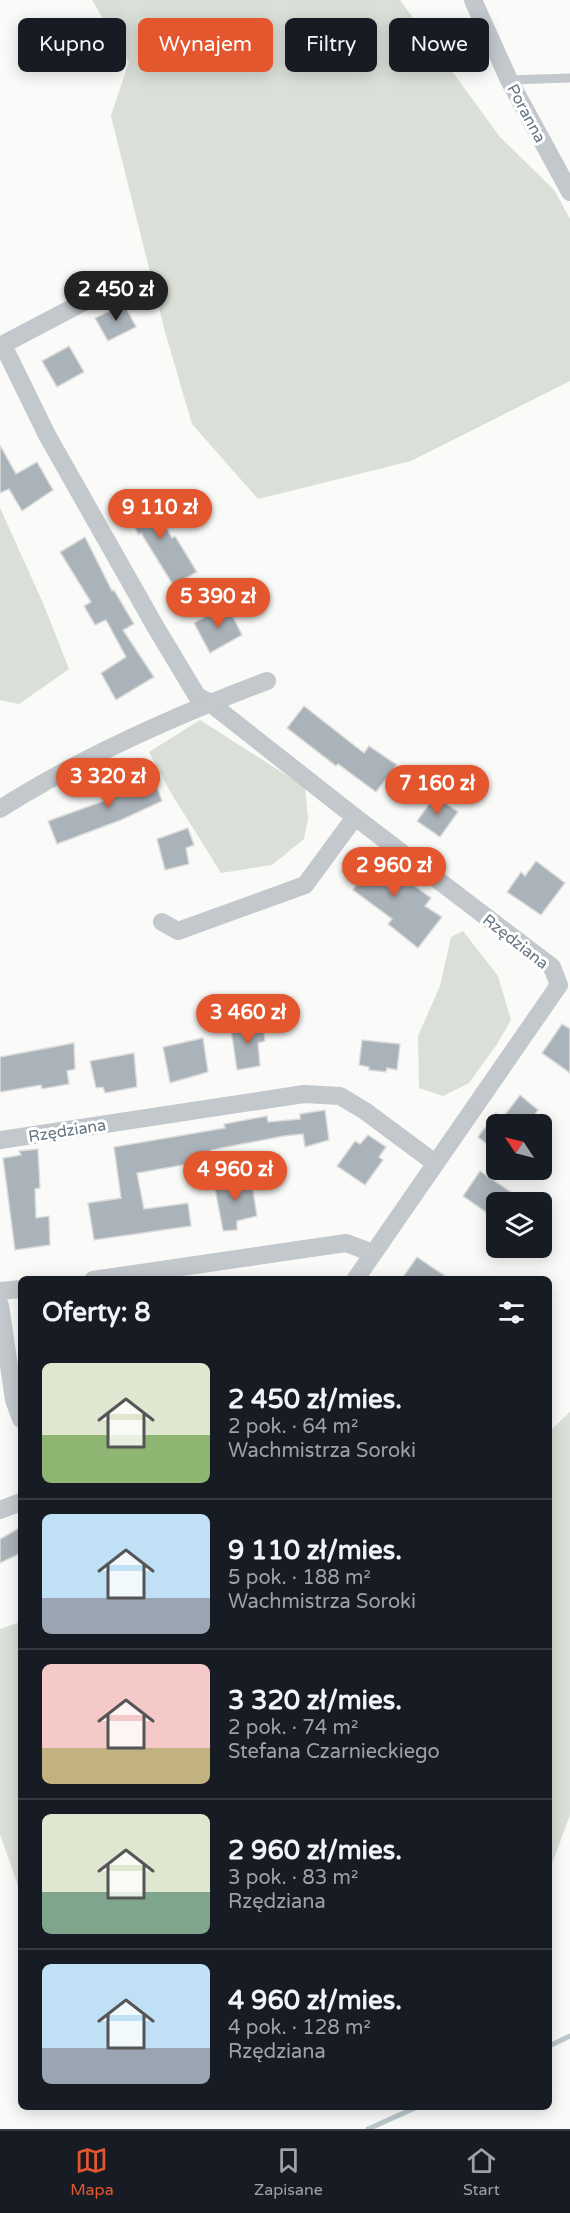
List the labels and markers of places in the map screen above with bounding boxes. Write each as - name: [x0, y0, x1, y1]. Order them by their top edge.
- pin: 2 450 zł: [54, 271, 178, 322]
- pin: 9 110 zł: [98, 489, 222, 540]
- pin: 5 390 zł: [156, 578, 280, 629]
- pin: 3 320 zł: [46, 758, 170, 809]
- pin: 7 160 zł: [375, 765, 499, 816]
- pin: 2 960 zł: [332, 847, 456, 898]
- pin: 3 460 zł: [186, 994, 310, 1045]
- pin: 4 960 zł: [173, 1151, 297, 1202]

